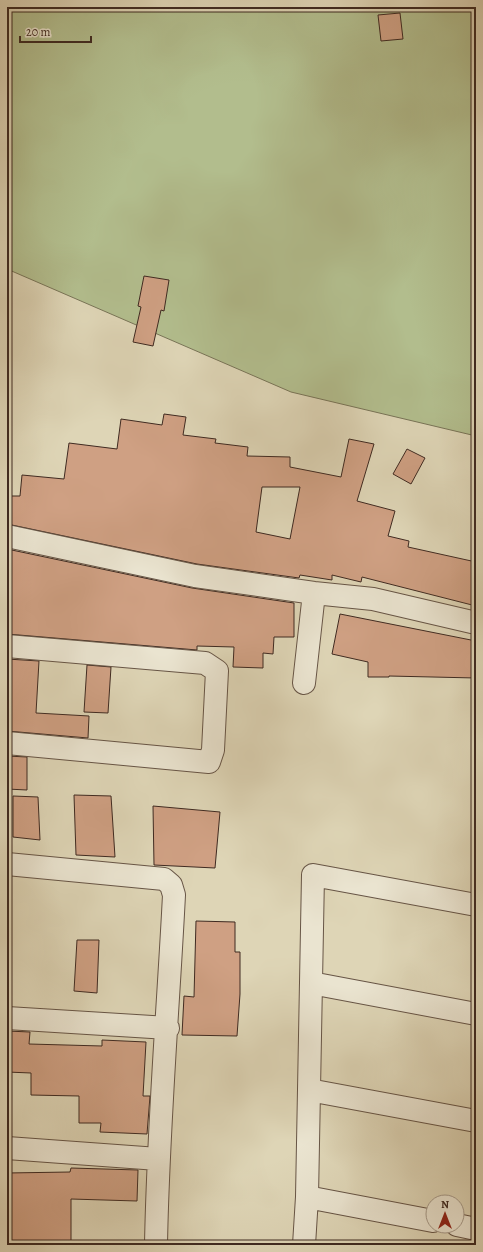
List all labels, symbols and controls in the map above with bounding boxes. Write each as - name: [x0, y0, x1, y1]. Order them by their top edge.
- scale bar: [20, 18, 91, 44]
- text: 20 m: [26, 24, 50, 40]
- north arrow: [425, 1194, 465, 1234]
- text: N: [441, 1197, 449, 1212]

